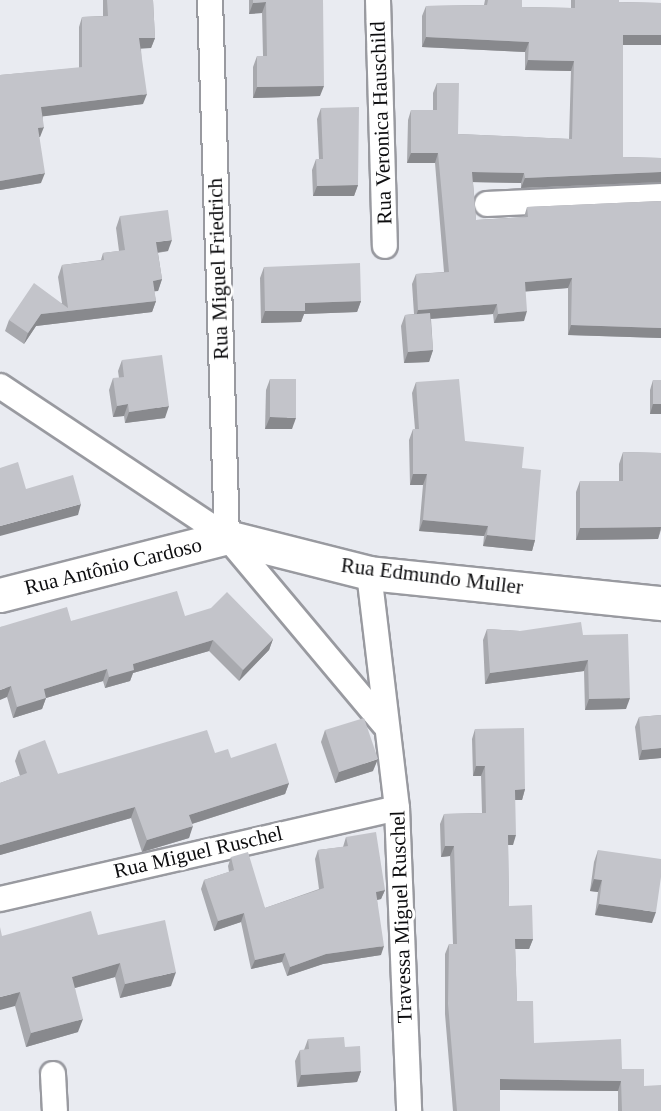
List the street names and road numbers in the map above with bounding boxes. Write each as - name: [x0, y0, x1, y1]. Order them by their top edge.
- street label: Rua Veronica Hauschild: [365, 21, 397, 225]
- street label: Rua Miguel Friedrich: [202, 178, 234, 360]
- street label: Rua Antônio Cardoso: [21, 532, 205, 600]
- street label: Rua Edmundo Muller: [340, 552, 524, 600]
- street label: Travessa Miguel Ruschel: [385, 810, 417, 1024]
- street label: Rua Miguel Ruschel: [111, 820, 285, 884]

